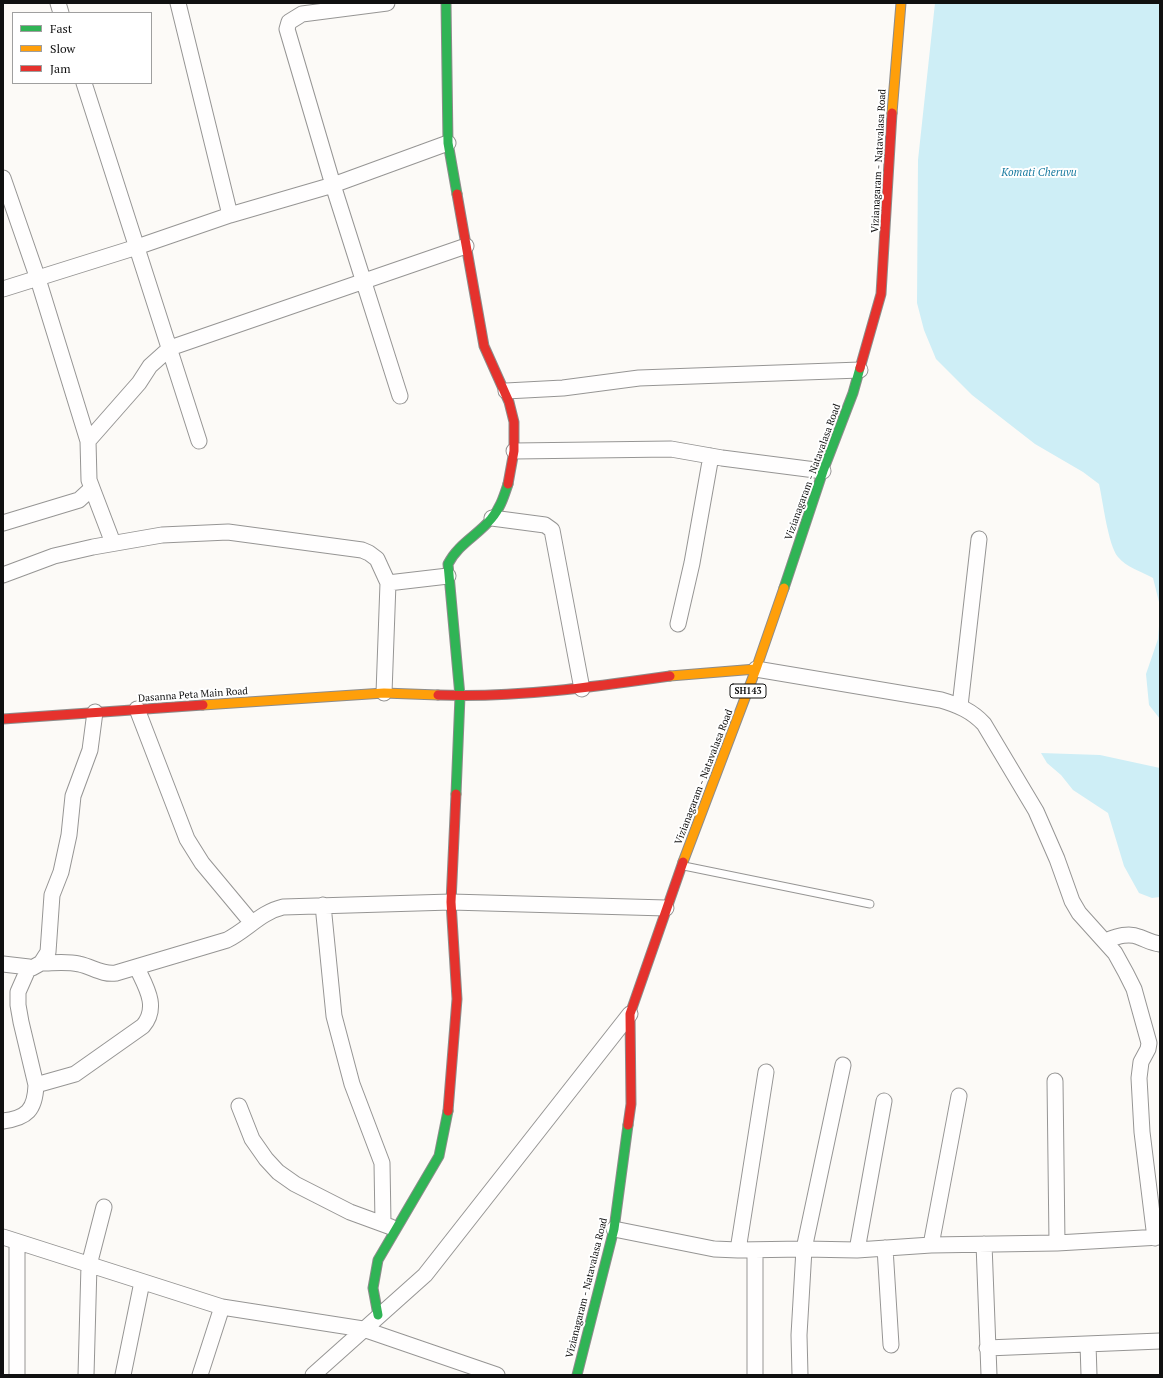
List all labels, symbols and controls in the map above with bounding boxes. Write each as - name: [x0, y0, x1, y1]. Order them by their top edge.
- legend: [12, 12, 152, 84]
- text: Fast: [50, 21, 72, 36]
- text: Slow: [50, 41, 75, 56]
- text: Jam: [50, 61, 71, 76]
- street label: Vizianagaram - Natavalasa Road: [869, 89, 889, 233]
- water label: Komati Cheruvu: [1001, 166, 1077, 180]
- street label: Vizianagaram - Natavalasa Road: [783, 402, 843, 542]
- road number: SH143: [730, 684, 766, 698]
- street label: Dasanna Peta Main Road: [138, 685, 248, 705]
- street label: Vizianagaram - Natavalasa Road: [673, 708, 735, 846]
- street label: Vizianagaram - Natavalasa Road: [564, 1217, 610, 1359]

